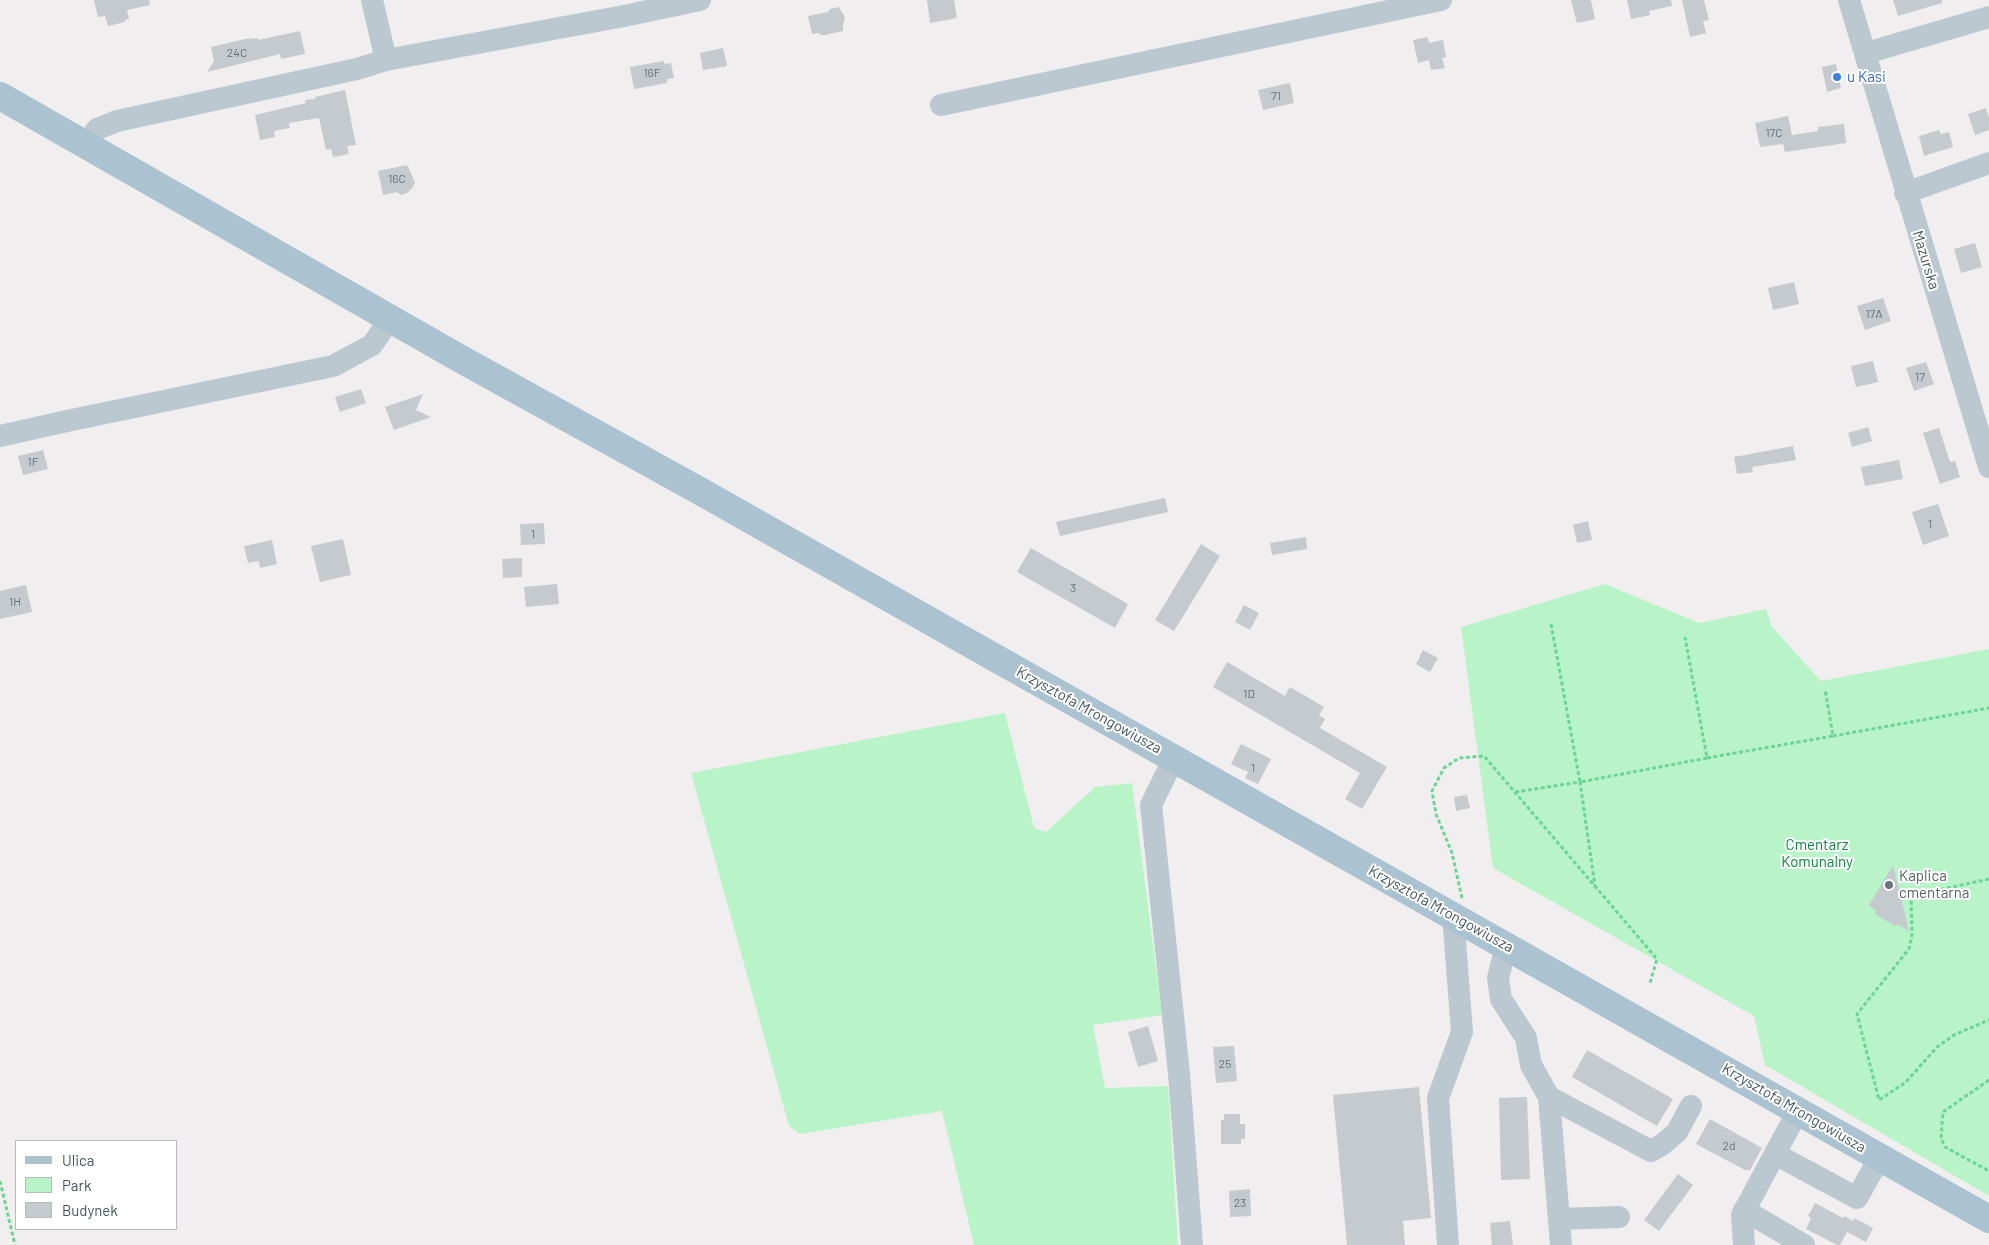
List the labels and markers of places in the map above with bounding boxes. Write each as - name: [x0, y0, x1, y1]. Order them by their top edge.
- place label: u Kasi: [1847, 68, 1886, 86]
- marker: u Kasi: [1831, 71, 1843, 83]
- place label: Kaplica cmentarna: [1899, 867, 1970, 902]
- marker: Kaplica cmentarna: [1883, 879, 1895, 891]

